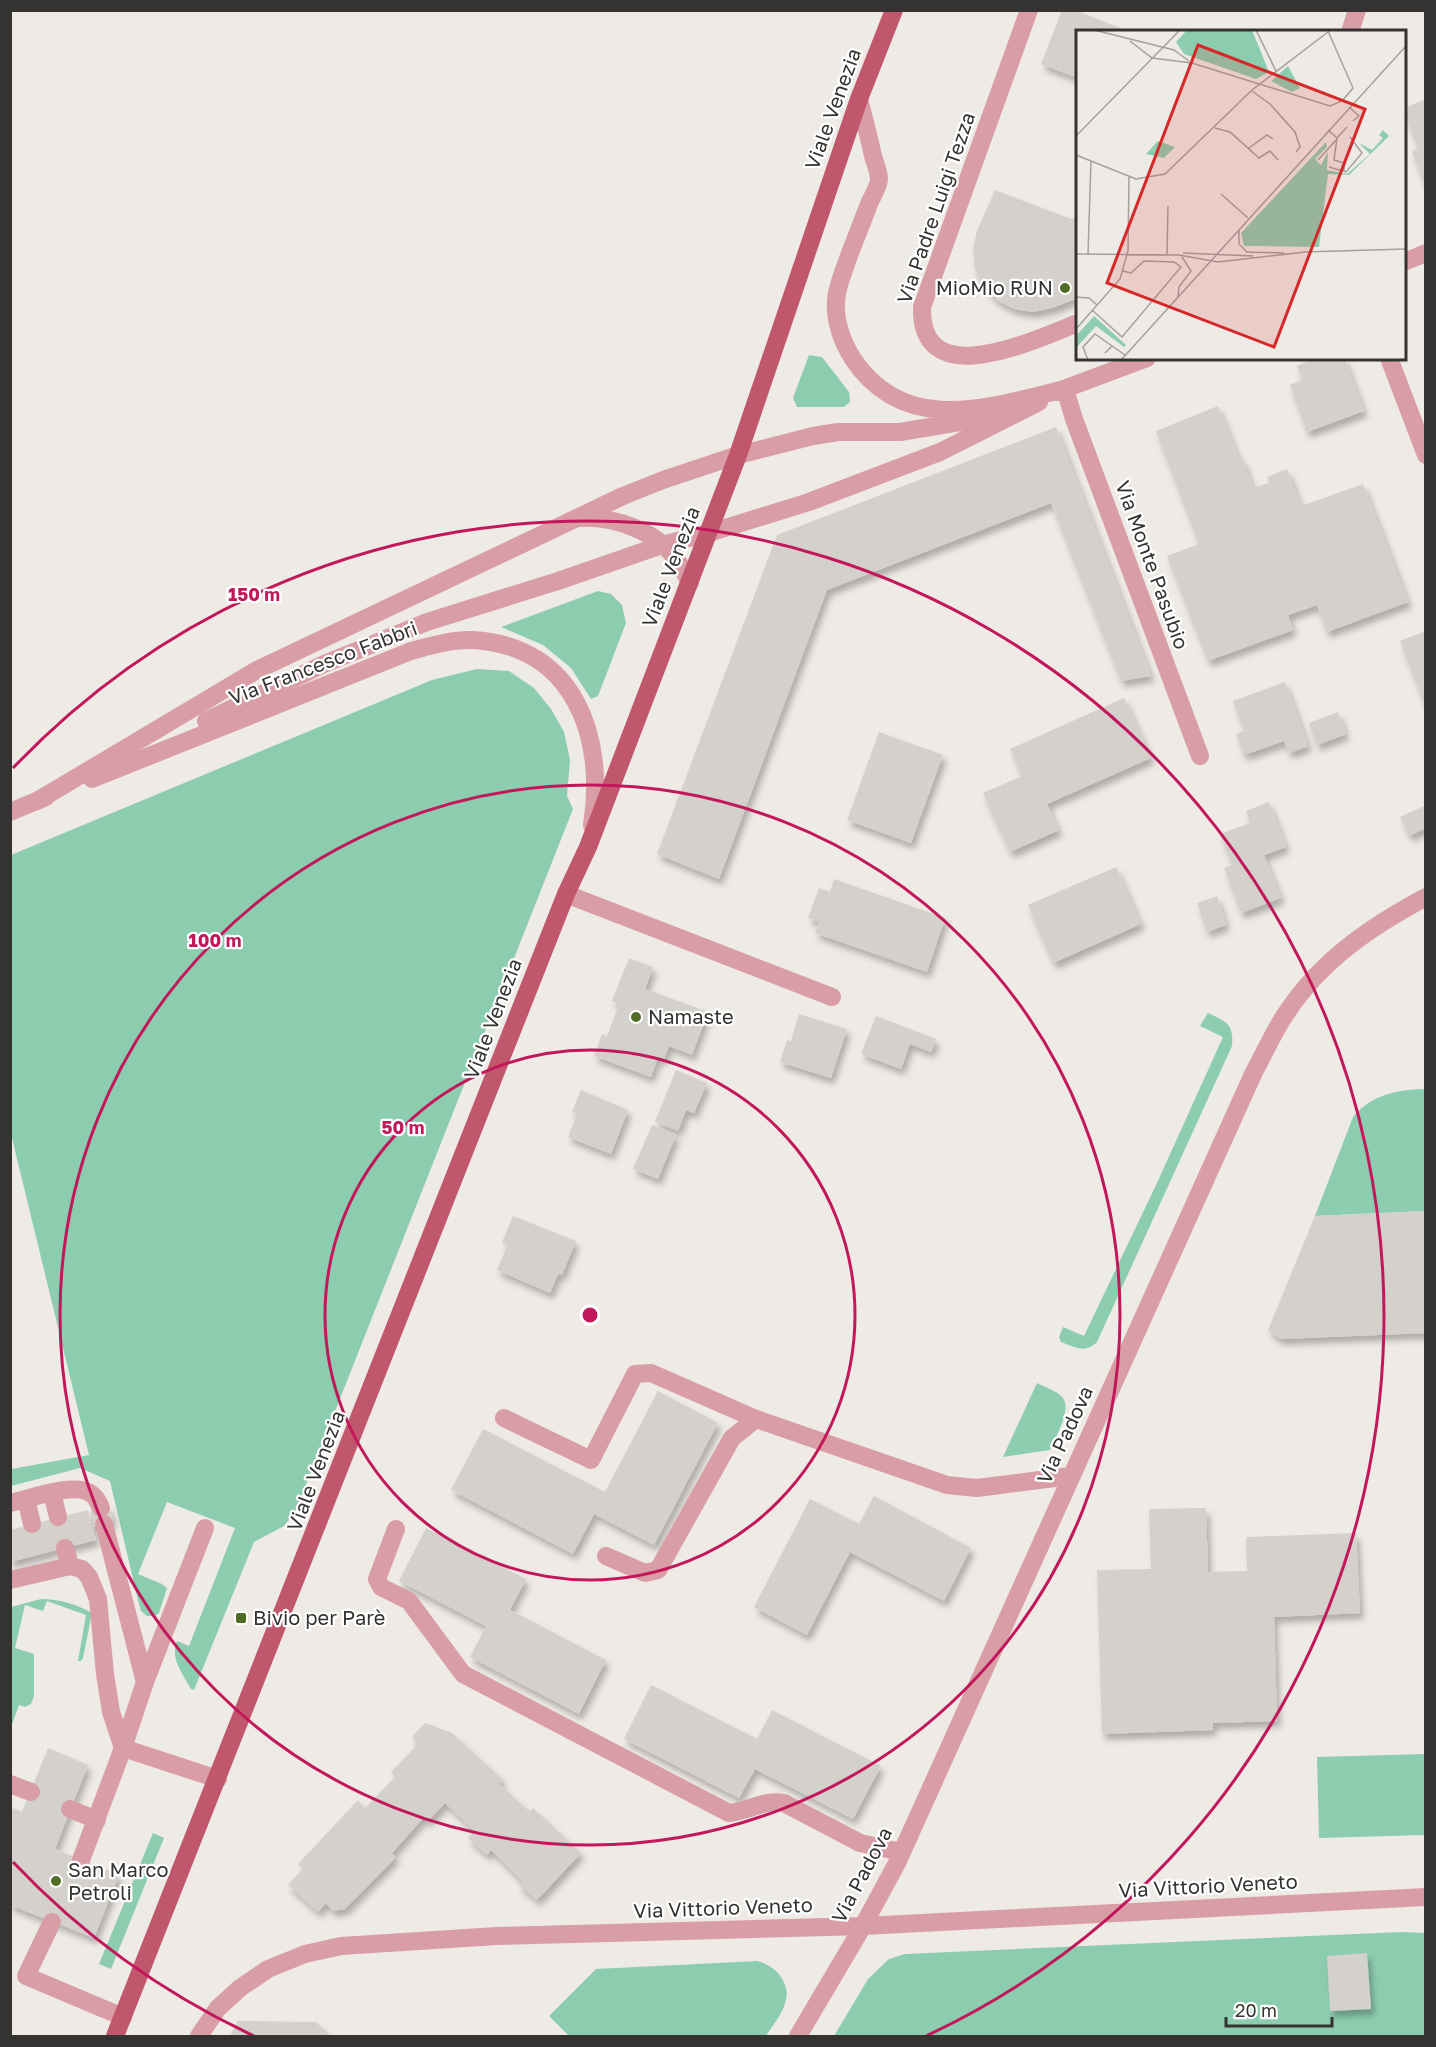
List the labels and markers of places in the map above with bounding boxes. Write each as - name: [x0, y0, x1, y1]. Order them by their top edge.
- place label: MioMio RUN: [936, 275, 1053, 299]
- marker: MioMio RUN: [1058, 281, 1072, 295]
- place label: Namaste: [648, 1004, 734, 1028]
- marker: Namaste: [629, 1010, 643, 1024]
- centre of rings: [580, 1305, 600, 1325]
- place label: Bivio per Parè: [253, 1605, 385, 1629]
- marker: Bivio per Parè: [234, 1611, 248, 1625]
- place label: San Marco Petroli: [68, 1857, 168, 1904]
- marker: San Marco Petroli: [49, 1874, 63, 1888]

